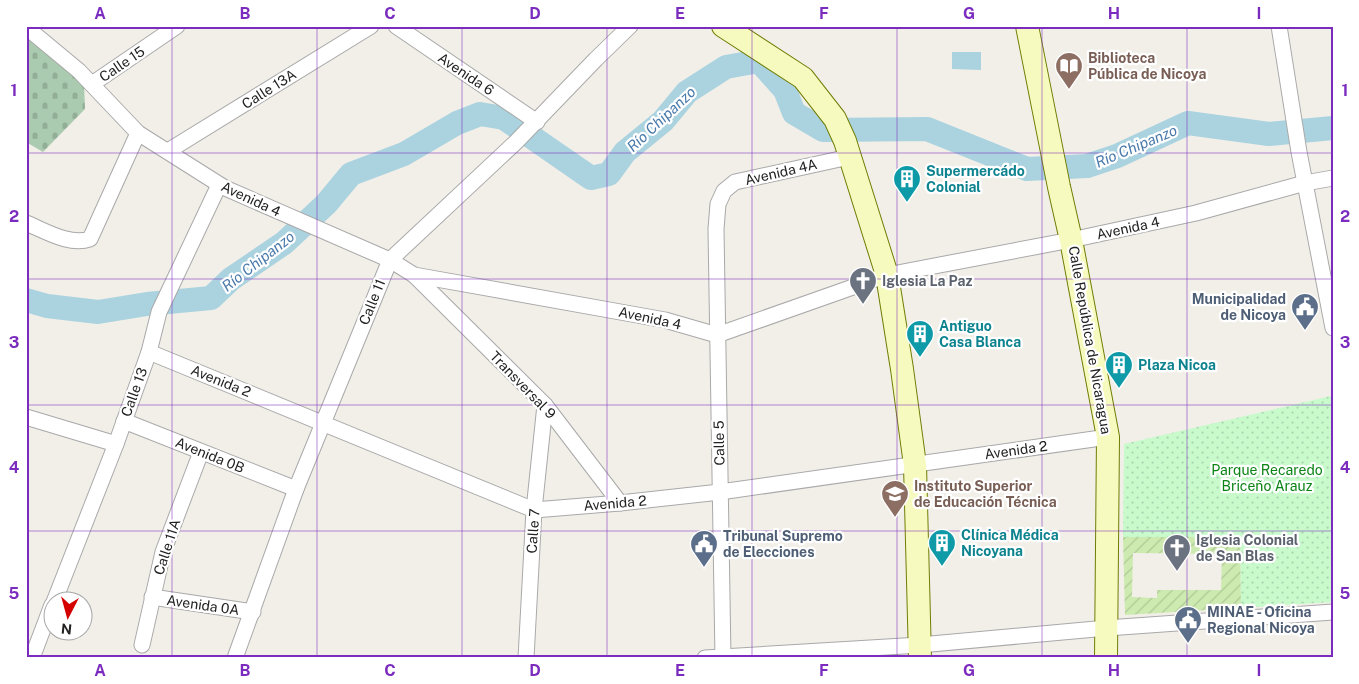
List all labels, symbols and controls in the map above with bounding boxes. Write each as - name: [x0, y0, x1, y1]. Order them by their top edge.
- text: A: [94, 4, 106, 23]
- text: B: [240, 4, 251, 23]
- text: C: [384, 4, 396, 23]
- text: D: [529, 4, 541, 23]
- text: E: [675, 4, 685, 23]
- text: F: [819, 4, 829, 23]
- text: G: [963, 4, 975, 23]
- text: H: [1108, 4, 1120, 23]
- text: I: [1257, 4, 1261, 23]
- street label: Calle 15: [96, 43, 148, 85]
- street label: Avenida 6: [435, 50, 497, 99]
- place label: Biblioteca Pública de Nicoya: [1088, 50, 1206, 82]
- library icon: Biblioteca Pública de Nicoya: [1054, 51, 1084, 90]
- street label: Calle 13A: [239, 66, 299, 112]
- text: 1: [11, 81, 17, 100]
- text: 1: [1342, 81, 1348, 100]
- water label: Río Chipanzo: [623, 83, 699, 155]
- water label: Río Chipanzo: [1093, 121, 1179, 171]
- street label: Avenida 4A: [743, 156, 819, 188]
- place label: Supermercádo Colonial: [926, 163, 1025, 195]
- building icon: Supermercádo Colonial: [892, 164, 922, 203]
- street label: Avenida 4: [219, 178, 283, 220]
- text: 2: [9, 207, 19, 226]
- text: 2: [1340, 207, 1350, 226]
- street label: Avenida 4: [1095, 214, 1161, 242]
- water label: Río Chipanzo: [218, 227, 298, 295]
- street label: Calle República de Nicaragua: [1066, 245, 1114, 435]
- church icon: Iglesia La Paz: [848, 266, 878, 305]
- place label: Iglesia La Paz: [882, 273, 972, 289]
- street label: Calle 11: [356, 277, 388, 327]
- place label: Municipalidad de Nicoya: [1192, 291, 1286, 323]
- public building icon: Municipalidad de Nicoya: [1290, 292, 1320, 331]
- street label: Avenida 4: [617, 304, 683, 332]
- place label: Antiguo Casa Blanca: [939, 318, 1021, 350]
- building icon: Antiguo Casa Blanca: [905, 319, 935, 358]
- text: 3: [9, 333, 19, 352]
- text: 3: [1340, 333, 1350, 352]
- street label: Transversal 9: [487, 348, 559, 422]
- building icon: Plaza Nicoa: [1104, 350, 1134, 389]
- place label: Plaza Nicoa: [1138, 357, 1216, 373]
- street label: Avenida 2: [189, 362, 253, 400]
- street label: Calle 13: [118, 365, 150, 419]
- street label: Calle 5: [711, 420, 727, 466]
- street label: Avenida 0B: [173, 434, 247, 476]
- street label: Avenida 2: [984, 438, 1048, 462]
- text: 4: [9, 458, 20, 477]
- text: 4: [1340, 458, 1351, 477]
- park label: Parque Recaredo Briceño Arauz: [1211, 462, 1323, 494]
- place label: Instituto Superior de Educación Técnica: [914, 478, 1057, 510]
- school or university icon: Instituto Superior de Educación Técnica: [880, 479, 910, 518]
- street label: Avenida 2: [583, 492, 647, 514]
- street label: Calle 7: [523, 508, 543, 554]
- street label: Calle 11A: [150, 517, 184, 577]
- place label: Clínica Médica Nicoyana: [961, 527, 1059, 559]
- place label: Tribunal Supremo de Elecciones: [723, 528, 843, 560]
- building icon: Clínica Médica Nicoyana: [927, 528, 957, 567]
- public building icon: Tribunal Supremo de Elecciones: [689, 529, 719, 568]
- place label: Iglesia Colonial de San Blas: [1196, 532, 1299, 564]
- church icon: Iglesia Colonial de San Blas: [1162, 533, 1192, 572]
- text: 5: [9, 584, 20, 603]
- text: 5: [1340, 584, 1351, 603]
- north arrow: [42, 592, 92, 642]
- street label: Avenida 0A: [165, 592, 241, 618]
- place label: MINAE - Oficina Regional Nicoya: [1207, 604, 1315, 636]
- public building icon: MINAE - Oficina Regional Nicoya: [1173, 605, 1203, 644]
- text: N: [60, 620, 73, 637]
- text: A: [94, 661, 106, 680]
- text: B: [240, 661, 251, 680]
- text: C: [384, 661, 396, 680]
- text: D: [529, 661, 541, 680]
- text: E: [675, 661, 685, 680]
- text: F: [819, 661, 829, 680]
- text: G: [963, 661, 975, 680]
- text: H: [1108, 661, 1120, 680]
- text: I: [1257, 661, 1261, 680]

